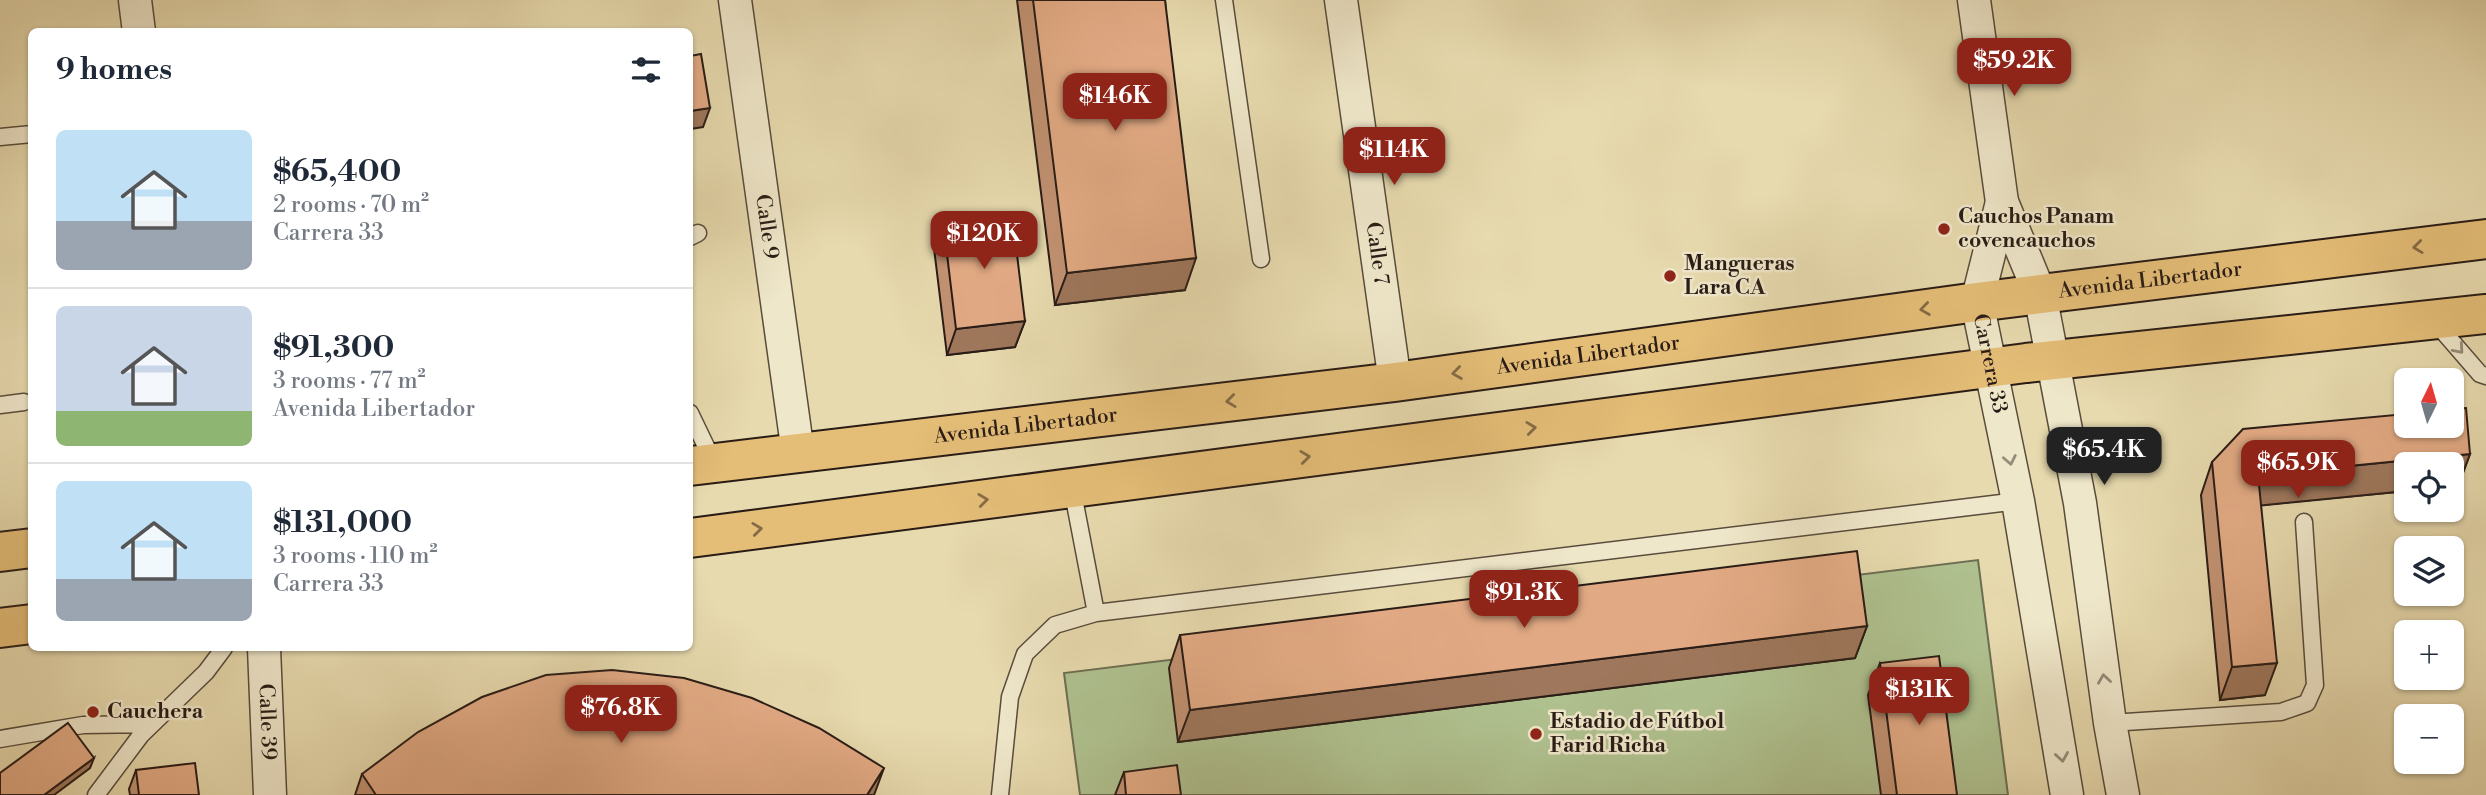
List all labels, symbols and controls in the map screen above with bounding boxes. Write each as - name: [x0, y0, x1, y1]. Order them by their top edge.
- pin: $59.2K: [1957, 38, 2071, 98]
- text: $59.2K: [1973, 47, 2055, 75]
- text: 9 homes: [56, 51, 172, 89]
- icon: filters: [627, 51, 665, 89]
- pin: $146K: [1066, 74, 1164, 133]
- text: $146K: [1079, 82, 1151, 110]
- pin: $114K: [1345, 128, 1443, 187]
- text: $114K: [1359, 136, 1429, 164]
- text: $65,400: [273, 153, 401, 191]
- icon: home: [112, 158, 196, 242]
- text: 2 rooms · 70 m²: [273, 191, 429, 219]
- street label: Calle 9: [749, 193, 784, 261]
- place label: Cauchos Panam covencauchos: [1958, 204, 2114, 254]
- pin: $120K: [935, 212, 1033, 271]
- text: Carrera 33: [273, 219, 384, 247]
- text: $120K: [947, 220, 1021, 248]
- street label: Calle 7: [1360, 220, 1394, 287]
- marker: Cauchos Panam covencauchos: [1936, 221, 1952, 237]
- one-way arrow: [2412, 240, 2424, 255]
- place label: Mangueras Lara CA: [1684, 251, 1795, 301]
- street label: Avenida Libertador: [2056, 256, 2244, 305]
- marker: Mangueras Lara CA: [1662, 268, 1678, 284]
- one-way arrow: [1919, 301, 1931, 316]
- street label: Carrera 33: [1967, 311, 2013, 416]
- text: $91,300: [273, 329, 394, 367]
- street label: Avenida Libertador: [1494, 330, 1682, 381]
- icon: home: [112, 334, 196, 418]
- one-way arrow: [2451, 341, 2463, 354]
- one-way arrow: [1451, 366, 1463, 381]
- text: 3 rooms · 77 m²: [273, 367, 426, 395]
- north arrow: [2394, 368, 2464, 438]
- map controls: [2394, 368, 2464, 774]
- one-way arrow: [1225, 393, 1237, 408]
- text: Avenida Libertador: [273, 395, 475, 423]
- street label: Avenida Libertador: [931, 402, 1119, 450]
- one-way arrow: [1525, 420, 1537, 435]
- pin: $65.4K: [2047, 428, 2161, 487]
- text: $65.4K: [2063, 436, 2145, 464]
- pin: $65.9K: [2241, 440, 2355, 500]
- text: $65.9K: [2257, 449, 2339, 477]
- one-way arrow: [1300, 450, 1311, 465]
- button: locate: [2394, 452, 2464, 522]
- one-way arrow: [2001, 454, 2016, 466]
- one-way arrow: [977, 492, 989, 507]
- text: $131,000: [273, 504, 412, 542]
- icon: home: [112, 509, 196, 593]
- one-way arrow: [751, 522, 763, 537]
- button: layers: [2394, 536, 2464, 606]
- text: 3 rooms · 110 m²: [273, 542, 437, 570]
- text: Carrera 33: [273, 570, 384, 598]
- pin: $91.3K: [1467, 570, 1581, 630]
- text: $91.3K: [1485, 579, 1563, 607]
- button: +: [2394, 620, 2464, 690]
- pin: $131K: [1870, 668, 1968, 727]
- one-way arrow: [2097, 673, 2112, 685]
- text: $131K: [1885, 676, 1953, 704]
- street label: Calle 39: [252, 683, 282, 761]
- pin: $76.8K: [564, 686, 678, 745]
- text: $76.8K: [581, 694, 661, 722]
- place label: Cauchera: [107, 699, 204, 725]
- marker: Cauchera: [85, 704, 101, 720]
- button: −: [2394, 704, 2464, 774]
- place label: Estadio de Fútbol Farid Richa: [1550, 709, 1724, 759]
- marker: Estadio de Fútbol Farid Richa: [1528, 726, 1544, 742]
- one-way arrow: [2054, 751, 2069, 763]

